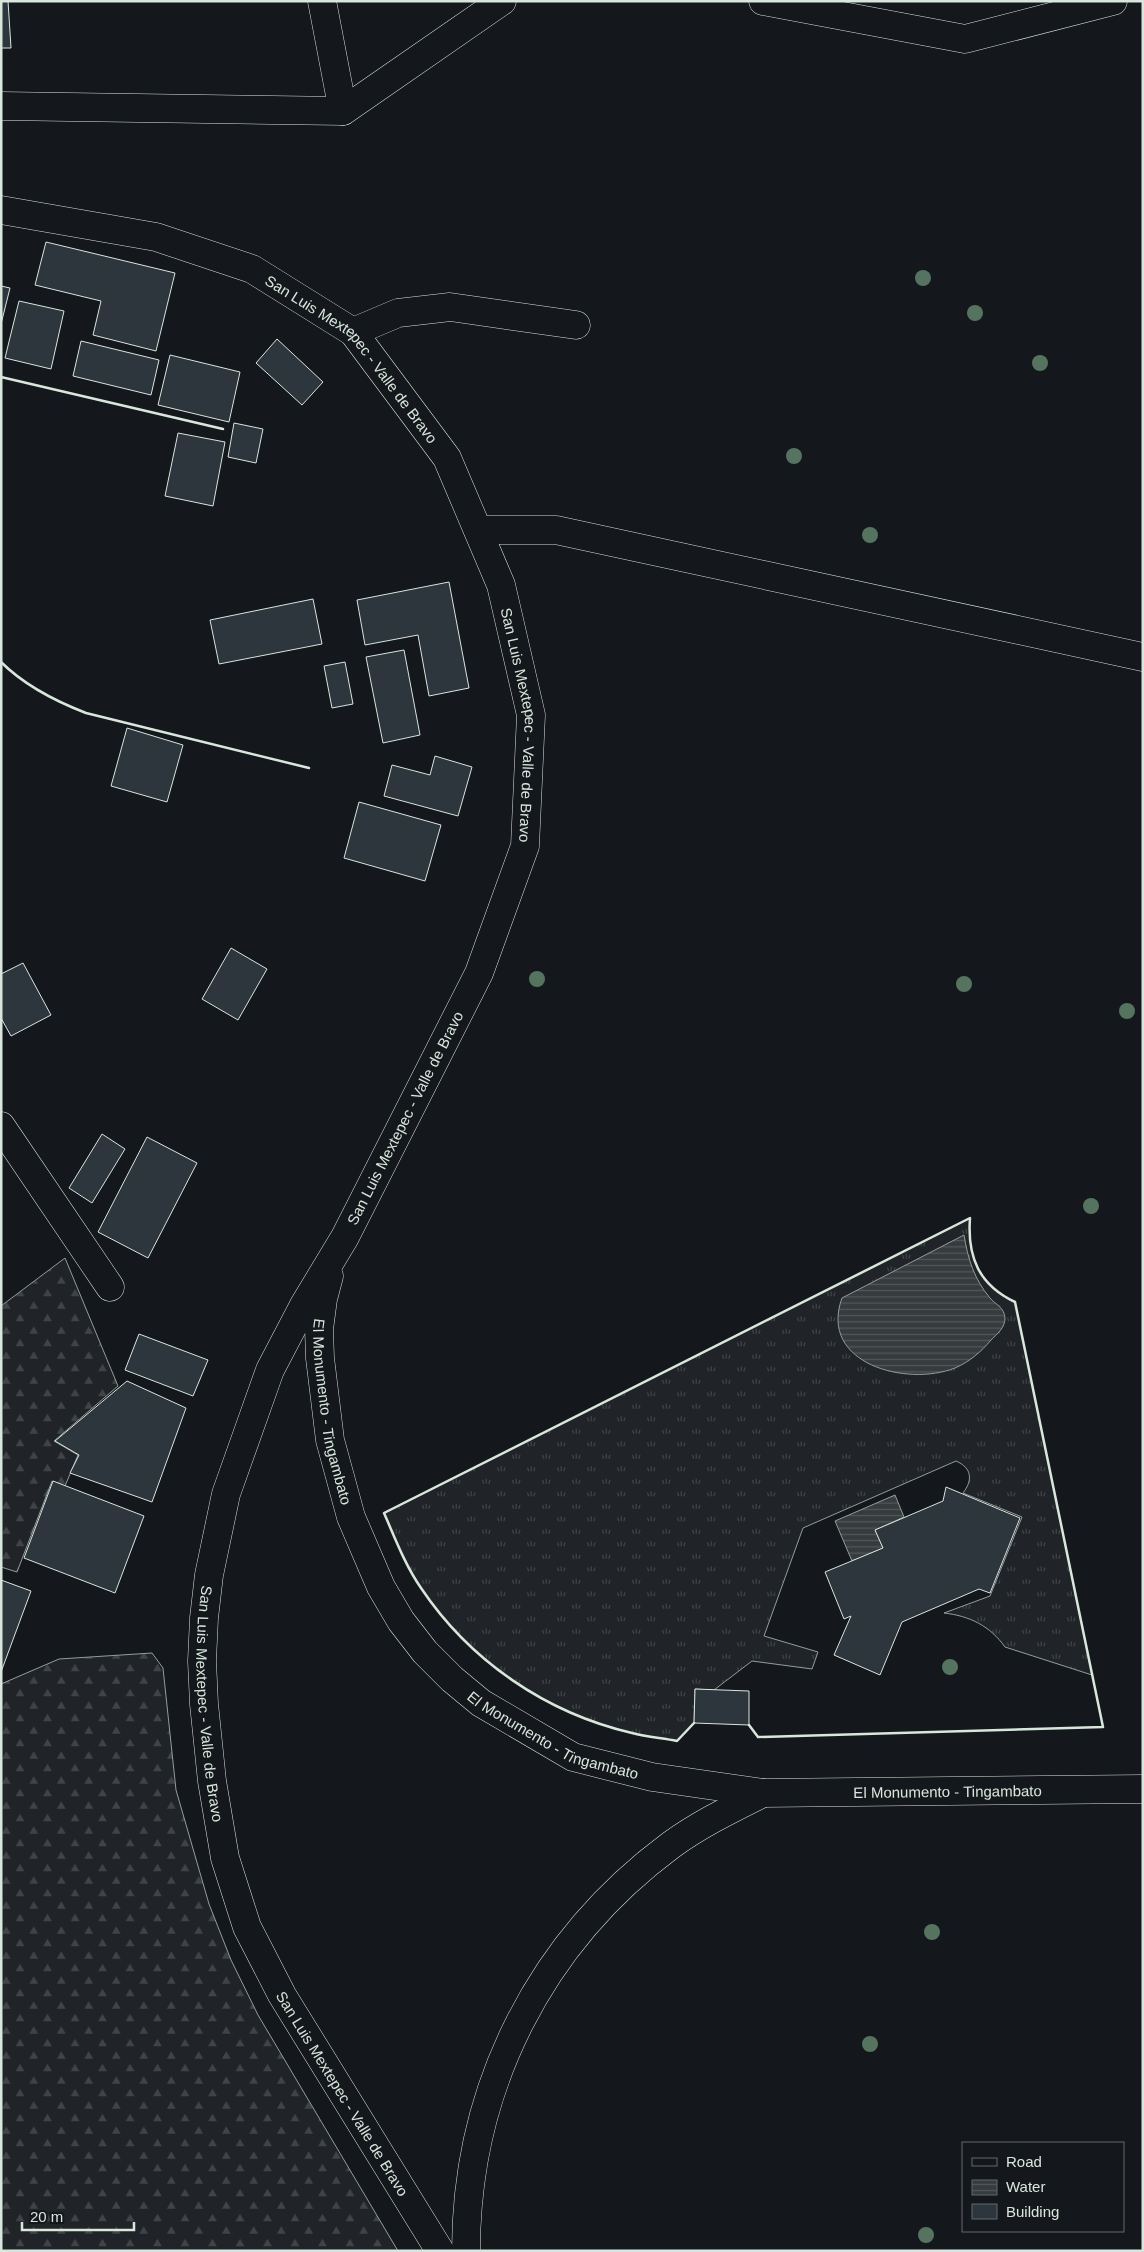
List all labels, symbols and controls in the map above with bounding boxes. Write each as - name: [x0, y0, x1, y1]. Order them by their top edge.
- street label: San Luis Mextepec - Valle de Bravo: [263, 271, 441, 446]
- street label: San Luis Mextepec - Valle de Bravo: [498, 606, 540, 843]
- street label: San Luis Mextepec - Valle de Bravo: [344, 1008, 466, 1228]
- street label: El Monumento - Tingambato: [310, 1318, 356, 1506]
- street label: San Luis Mextepec - Valle de Bravo: [193, 1585, 227, 1823]
- street label: El Monumento - Tingambato: [465, 1687, 641, 1782]
- street label: El Monumento - Tingambato: [853, 1782, 1042, 1801]
- street label: San Luis Mextepec - Valle de Bravo: [273, 1988, 412, 2199]
- legend: [962, 2142, 1124, 2232]
- text: Road: [1006, 2153, 1042, 2170]
- text: Water: [1006, 2178, 1045, 2195]
- scale bar: [22, 2200, 135, 2232]
- text: Building: [1006, 2203, 1059, 2220]
- text: 20 m: [30, 2208, 63, 2225]

